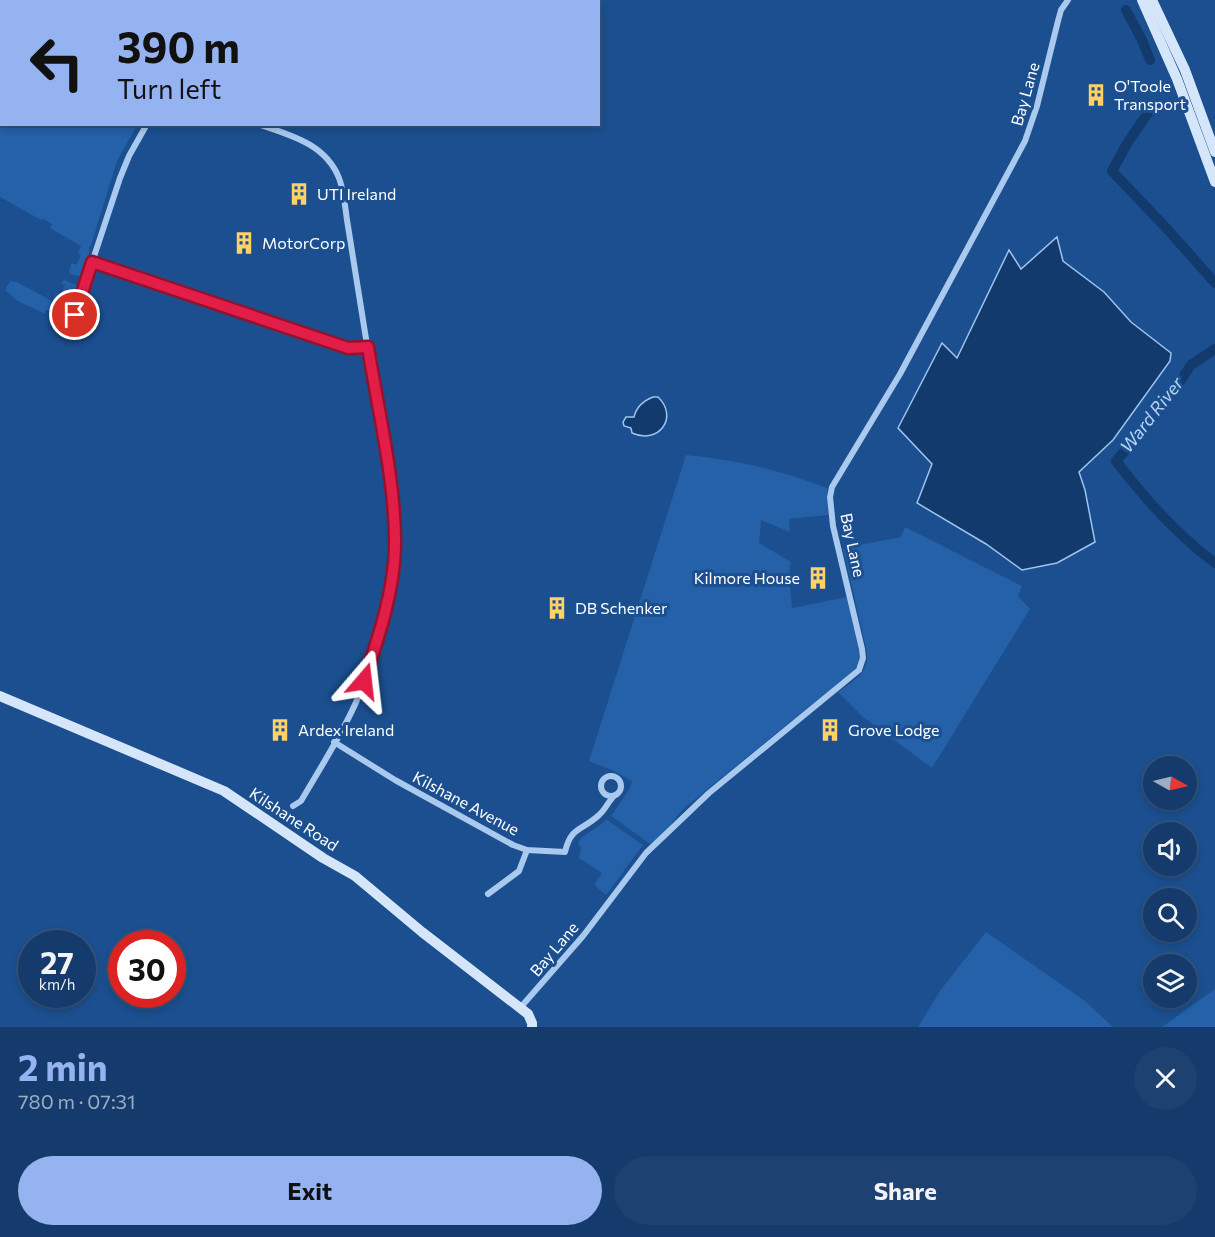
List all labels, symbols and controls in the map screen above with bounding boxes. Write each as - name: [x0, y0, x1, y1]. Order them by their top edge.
- text: 390 m: [117, 20, 240, 72]
- icon: left: [18, 24, 96, 102]
- street label: Bay Lane: [1006, 60, 1043, 128]
- text: Turn left: [117, 72, 221, 105]
- place label: O'Toole Transport: [1114, 76, 1186, 113]
- building icon: O'Toole Transport: [1083, 82, 1109, 108]
- building icon: UTI Ireland: [286, 181, 312, 207]
- place label: UTI Ireland: [317, 184, 396, 203]
- building icon: MotorCorp: [231, 230, 257, 256]
- place label: MotorCorp: [262, 233, 346, 252]
- pin: [49, 289, 100, 340]
- icon: arrive: [58, 298, 91, 331]
- water label: Ward River: [1115, 372, 1188, 457]
- street label: Bay Lane: [837, 511, 870, 579]
- building icon: Kilmore House: [805, 565, 831, 591]
- place label: Kilmore House: [694, 568, 800, 587]
- building icon: DB Schenker: [544, 595, 570, 621]
- place label: DB Schenker: [575, 598, 668, 617]
- position arrow: [332, 649, 396, 713]
- building icon: Ardex Ireland: [267, 717, 293, 743]
- building icon: Grove Lodge: [817, 717, 843, 743]
- place label: Ardex Ireland: [298, 720, 394, 739]
- place label: Grove Lodge: [848, 720, 939, 739]
- north arrow: [1143, 756, 1197, 810]
- map controls: [1143, 756, 1197, 1008]
- street label: Kilshane Avenue: [410, 767, 523, 839]
- street label: Kilshane Road: [246, 783, 342, 854]
- button: sound: [1143, 822, 1197, 876]
- button: search: [1143, 888, 1197, 942]
- street label: Bay Lane: [525, 918, 582, 980]
- speed limit sign: 30: [108, 930, 186, 1008]
- text: 27: [40, 943, 74, 980]
- button: layers: [1143, 954, 1197, 1008]
- text: km/h: [39, 975, 75, 993]
- text: 2 min: [18, 1044, 108, 1088]
- button: close: [1134, 1047, 1197, 1110]
- text: 780 m · 07:31: [18, 1089, 136, 1113]
- button: Exit: [18, 1156, 602, 1225]
- button: Share: [614, 1156, 1197, 1225]

